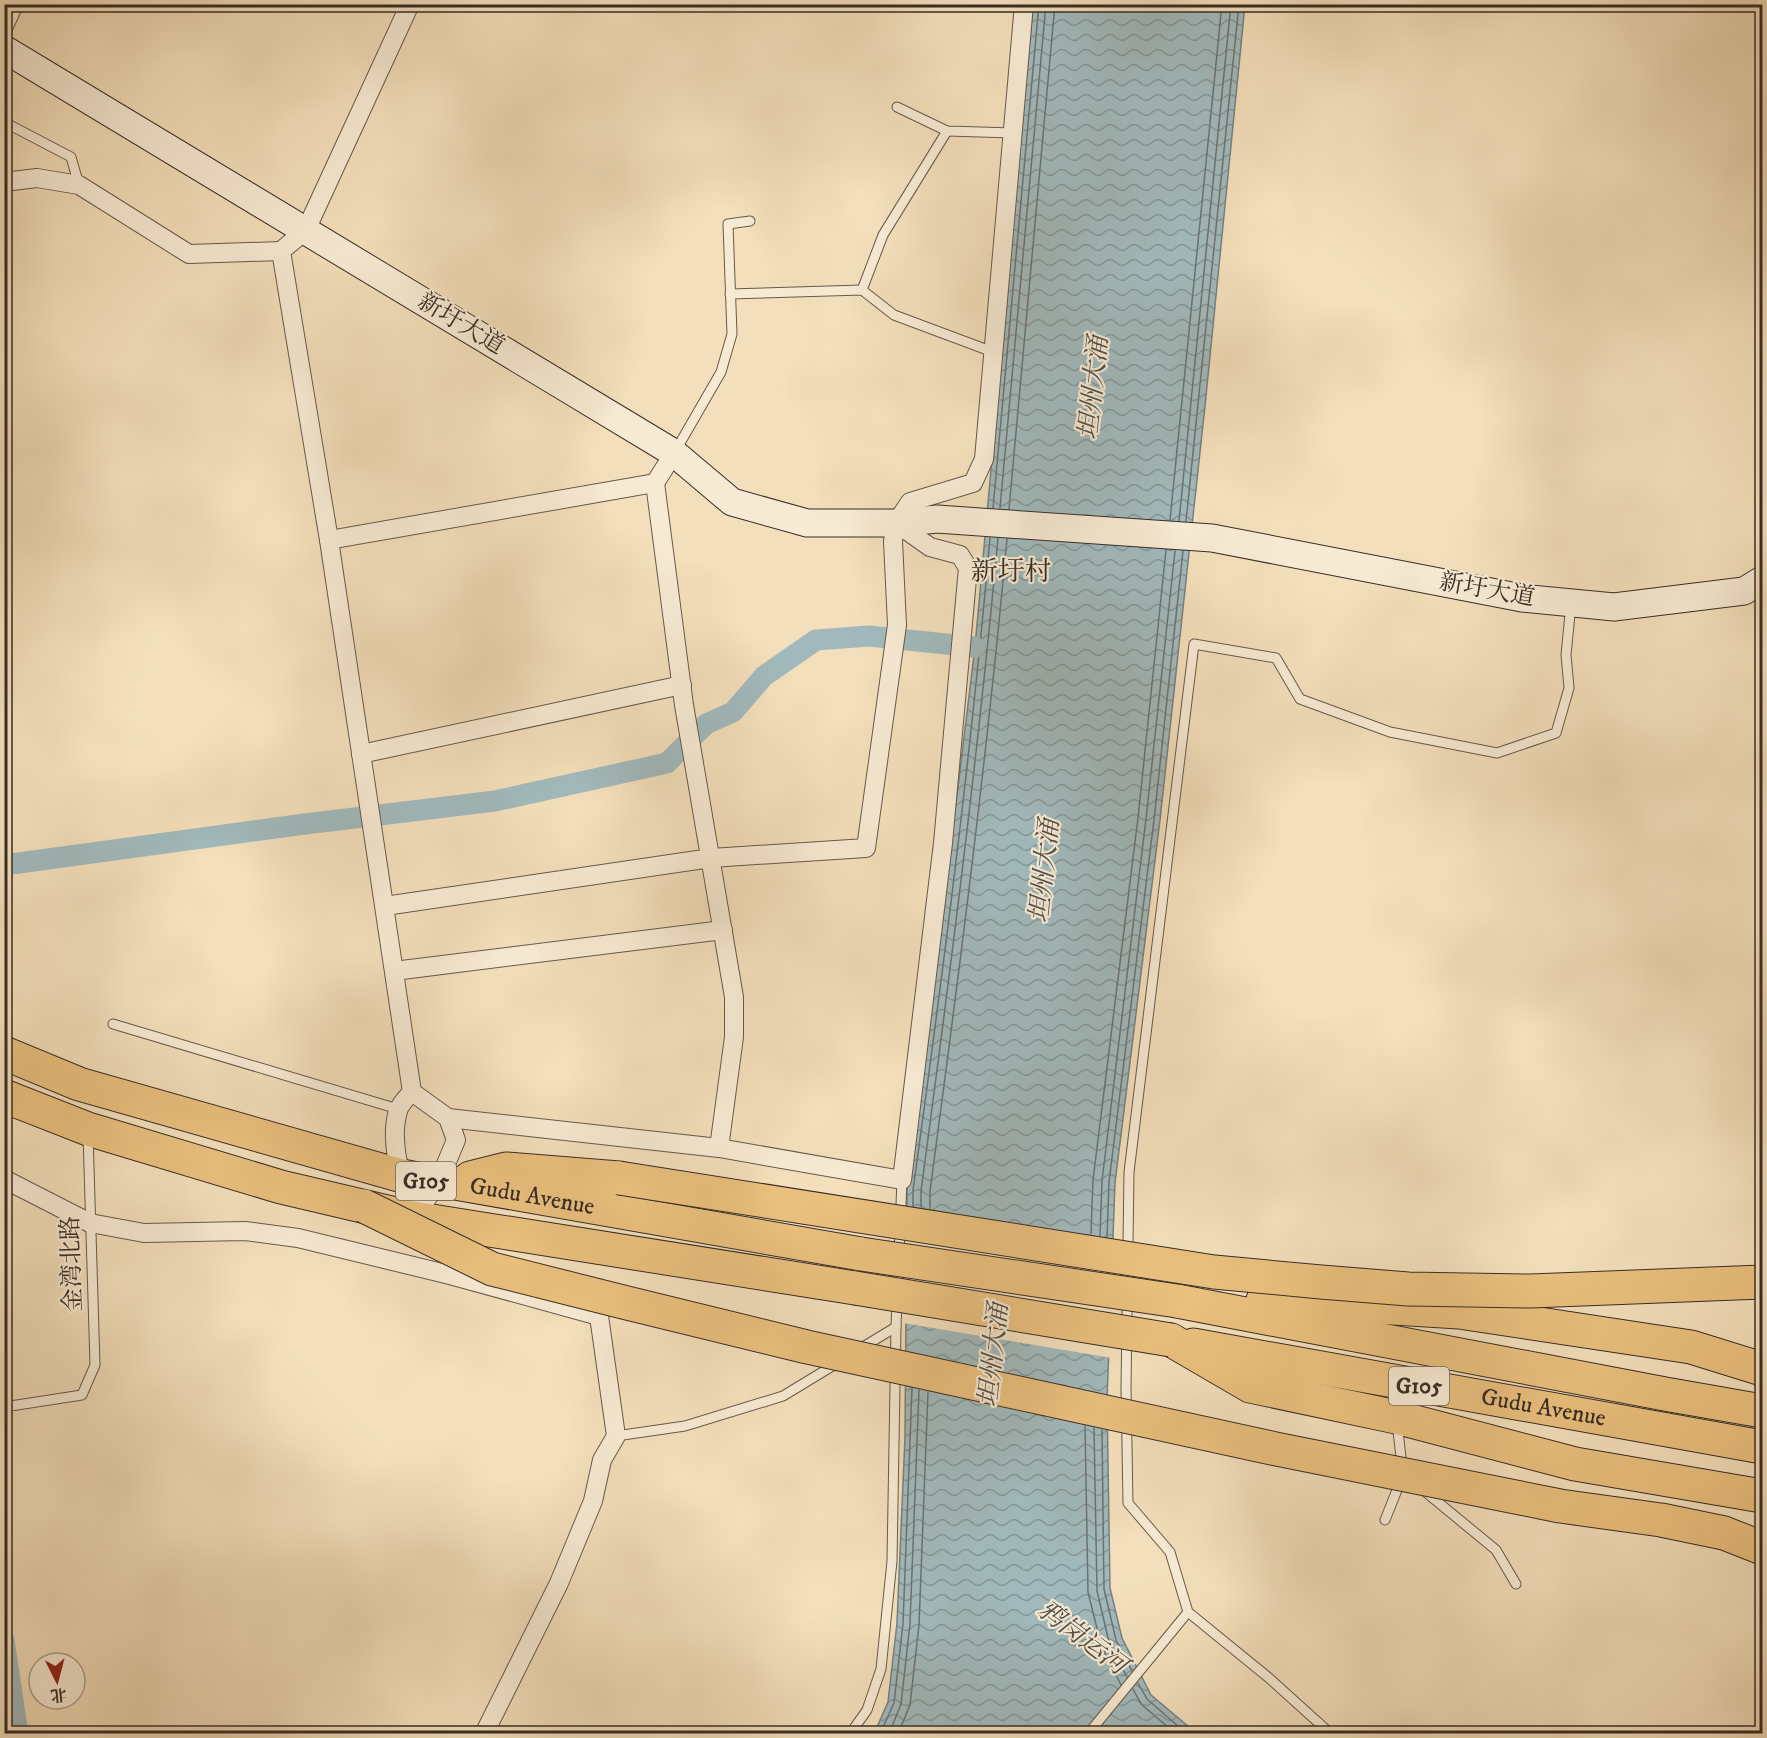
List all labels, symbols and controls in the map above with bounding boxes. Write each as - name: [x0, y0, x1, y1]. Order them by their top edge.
- street label: 新圩大道: [412, 286, 510, 362]
- water label: 坦州大涌: [1072, 332, 1116, 441]
- district label: 新圩村: [971, 555, 1052, 589]
- street label: 新圩大道: [1437, 567, 1537, 613]
- water label: 坦州大涌: [1023, 815, 1067, 924]
- road number: G105: [396, 1162, 456, 1200]
- street label: Gudu Avenue: [467, 1171, 597, 1222]
- street label: 金湾北路: [55, 1216, 89, 1312]
- water label: 坦州大涌: [972, 1299, 1016, 1408]
- road number: G105: [1389, 1367, 1449, 1405]
- street label: Gudu Avenue: [1479, 1382, 1608, 1434]
- water label: 鸦岗运河: [1031, 1594, 1137, 1685]
- north arrow: [27, 1651, 87, 1711]
- text: 北: [49, 1684, 67, 1706]

